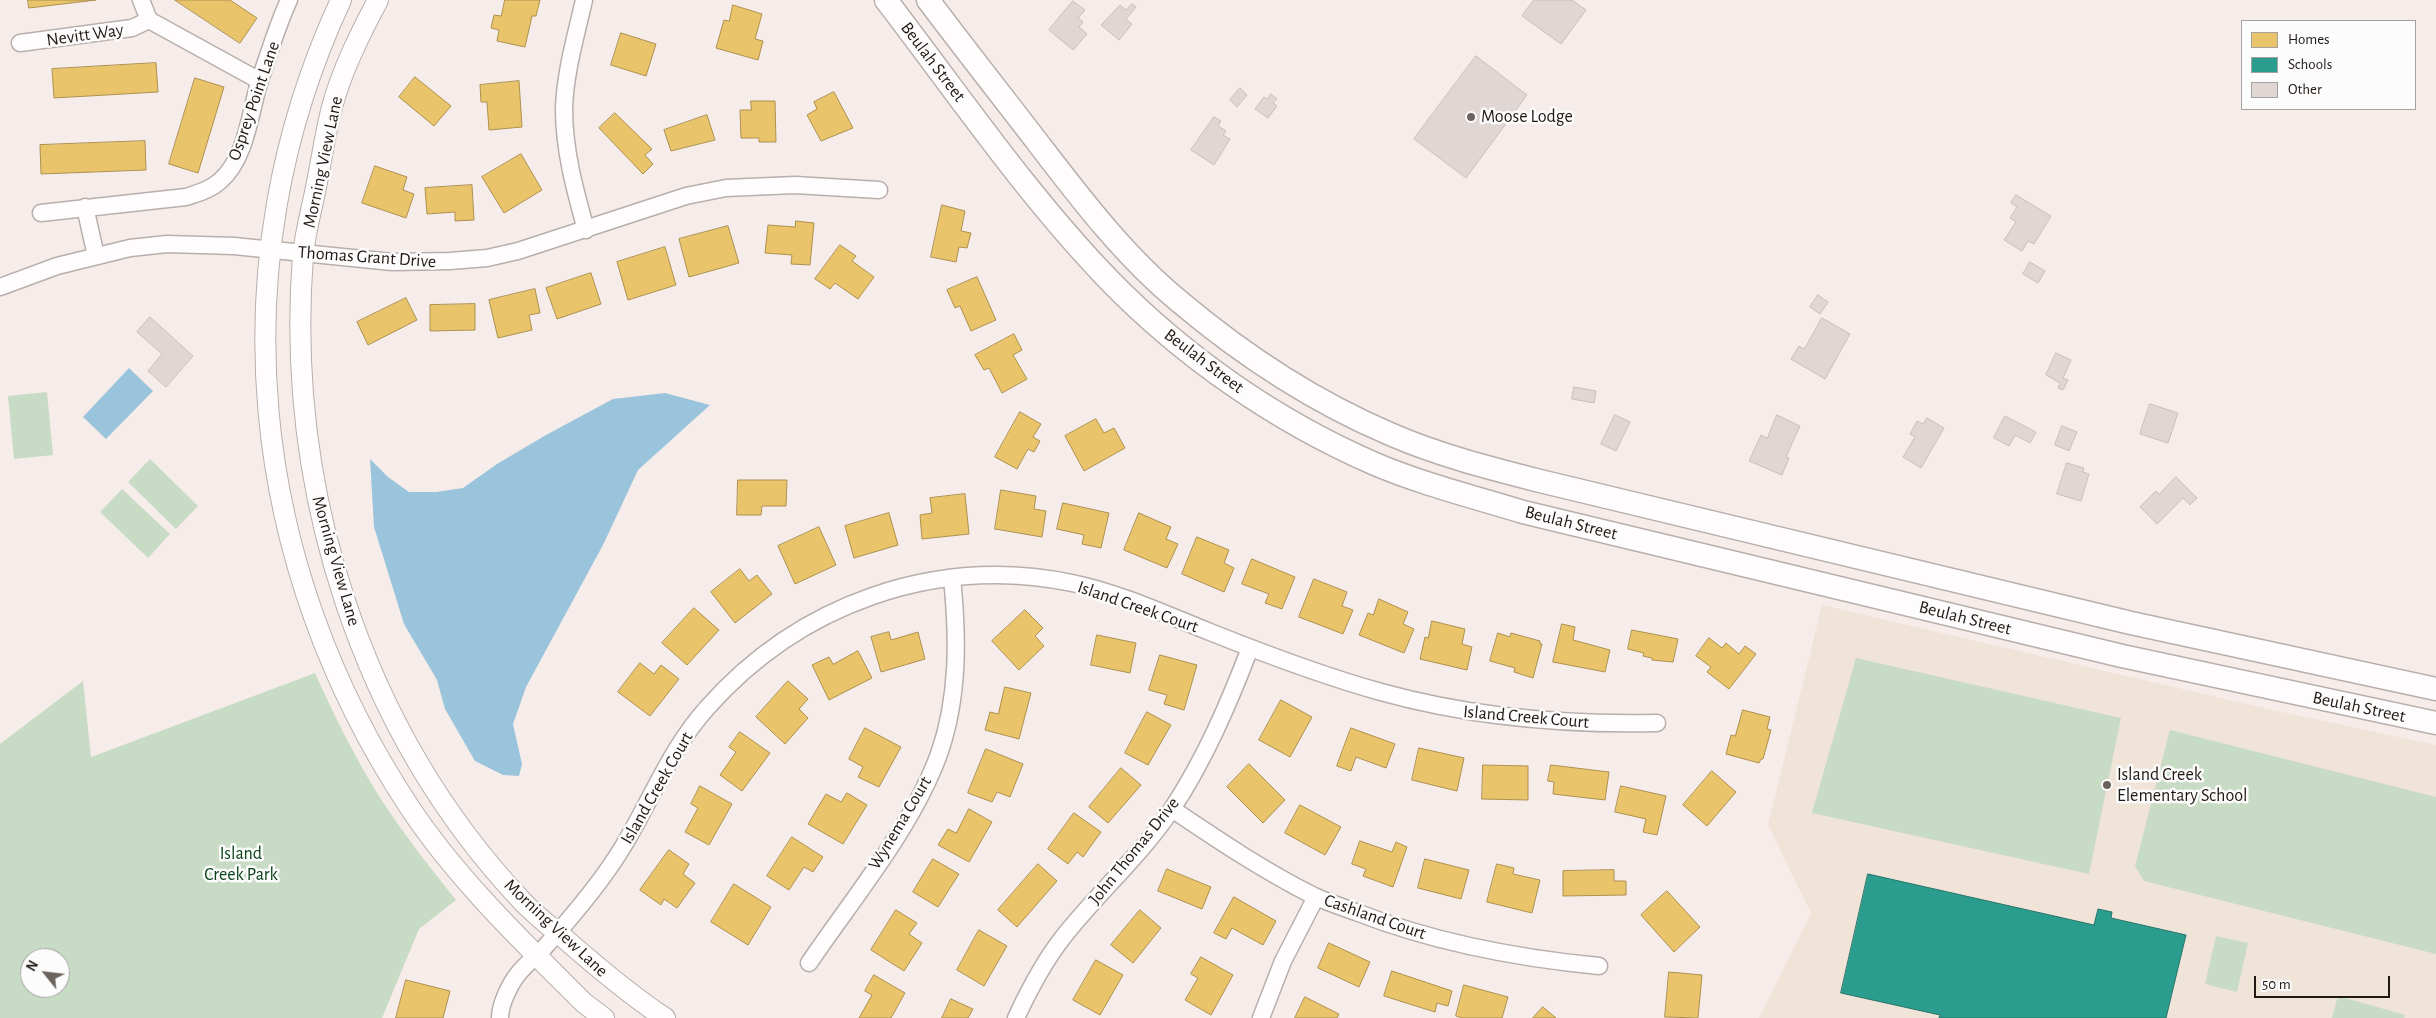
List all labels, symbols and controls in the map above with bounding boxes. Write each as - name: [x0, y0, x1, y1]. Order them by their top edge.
- street label: Beulah Street: [896, 18, 970, 106]
- street label: Nevitt Way: [45, 19, 125, 51]
- legend: [2241, 20, 2416, 110]
- text: Homes: [2288, 32, 2330, 47]
- street label: Osprey Point Lane: [223, 38, 285, 164]
- text: Schools: [2288, 57, 2332, 72]
- text: Other: [2288, 82, 2322, 97]
- street label: Morning View Lane: [298, 94, 348, 230]
- place label: Moose Lodge: [1481, 106, 1573, 128]
- marker: Moose Lodge: [1465, 111, 1477, 123]
- street label: Thomas Grant Drive: [297, 241, 437, 273]
- street label: Beulah Street: [1160, 324, 1248, 398]
- street label: Morning View Lane: [307, 494, 365, 628]
- street label: Beulah Street: [1523, 501, 1619, 545]
- street label: Island Creek Court: [1075, 576, 1201, 638]
- street label: Beulah Street: [1917, 596, 2013, 640]
- street label: Beulah Street: [2311, 687, 2407, 727]
- street label: Island Creek Court: [1462, 701, 1590, 733]
- street label: Island Creek Court: [616, 728, 698, 848]
- place label: Island Creek Elementary School: [2117, 764, 2247, 806]
- street label: Wynema Court: [864, 772, 936, 874]
- marker: Island Creek Elementary School: [2101, 779, 2113, 791]
- street label: John Thomas Drive: [1084, 793, 1184, 909]
- park label: Island Creek Park: [204, 843, 278, 886]
- street label: Morning View Lane: [500, 874, 612, 982]
- street label: Cashland Court: [1321, 889, 1429, 945]
- north arrow: [20, 948, 70, 998]
- text: N: [24, 959, 41, 974]
- scale bar: [2256, 966, 2392, 998]
- text: 50 m: [2262, 977, 2291, 992]

